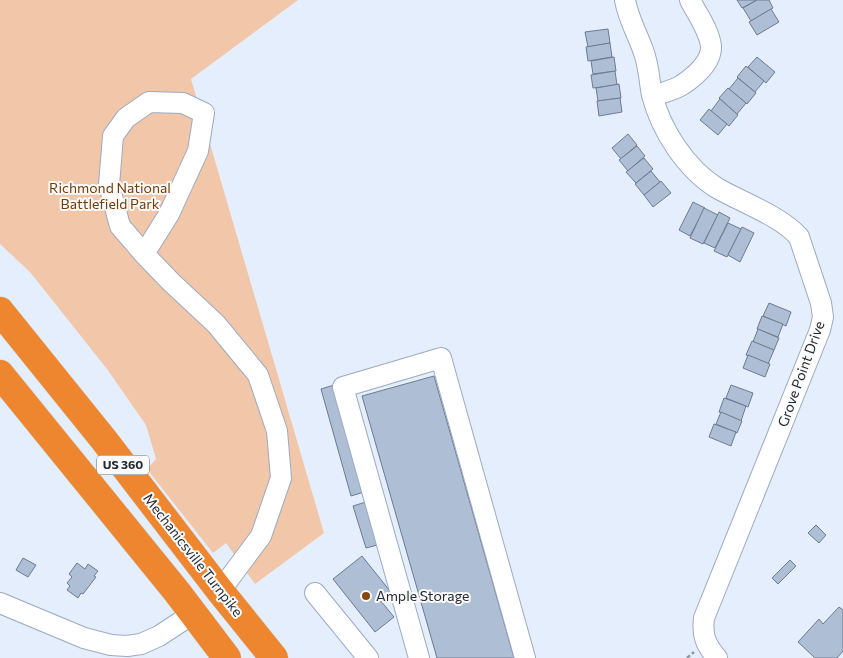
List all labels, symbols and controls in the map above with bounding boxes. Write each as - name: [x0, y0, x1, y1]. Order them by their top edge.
- park label: Richmond National Battlefield Park: [49, 179, 171, 212]
- street label: Grove Point Drive: [773, 319, 828, 429]
- road number: US 360: [97, 456, 149, 474]
- street label: Mechanicsville Turnpike: [140, 490, 247, 620]
- place label: Ample Storage: [376, 587, 469, 604]
- marker: Ample Storage: [360, 590, 372, 602]

